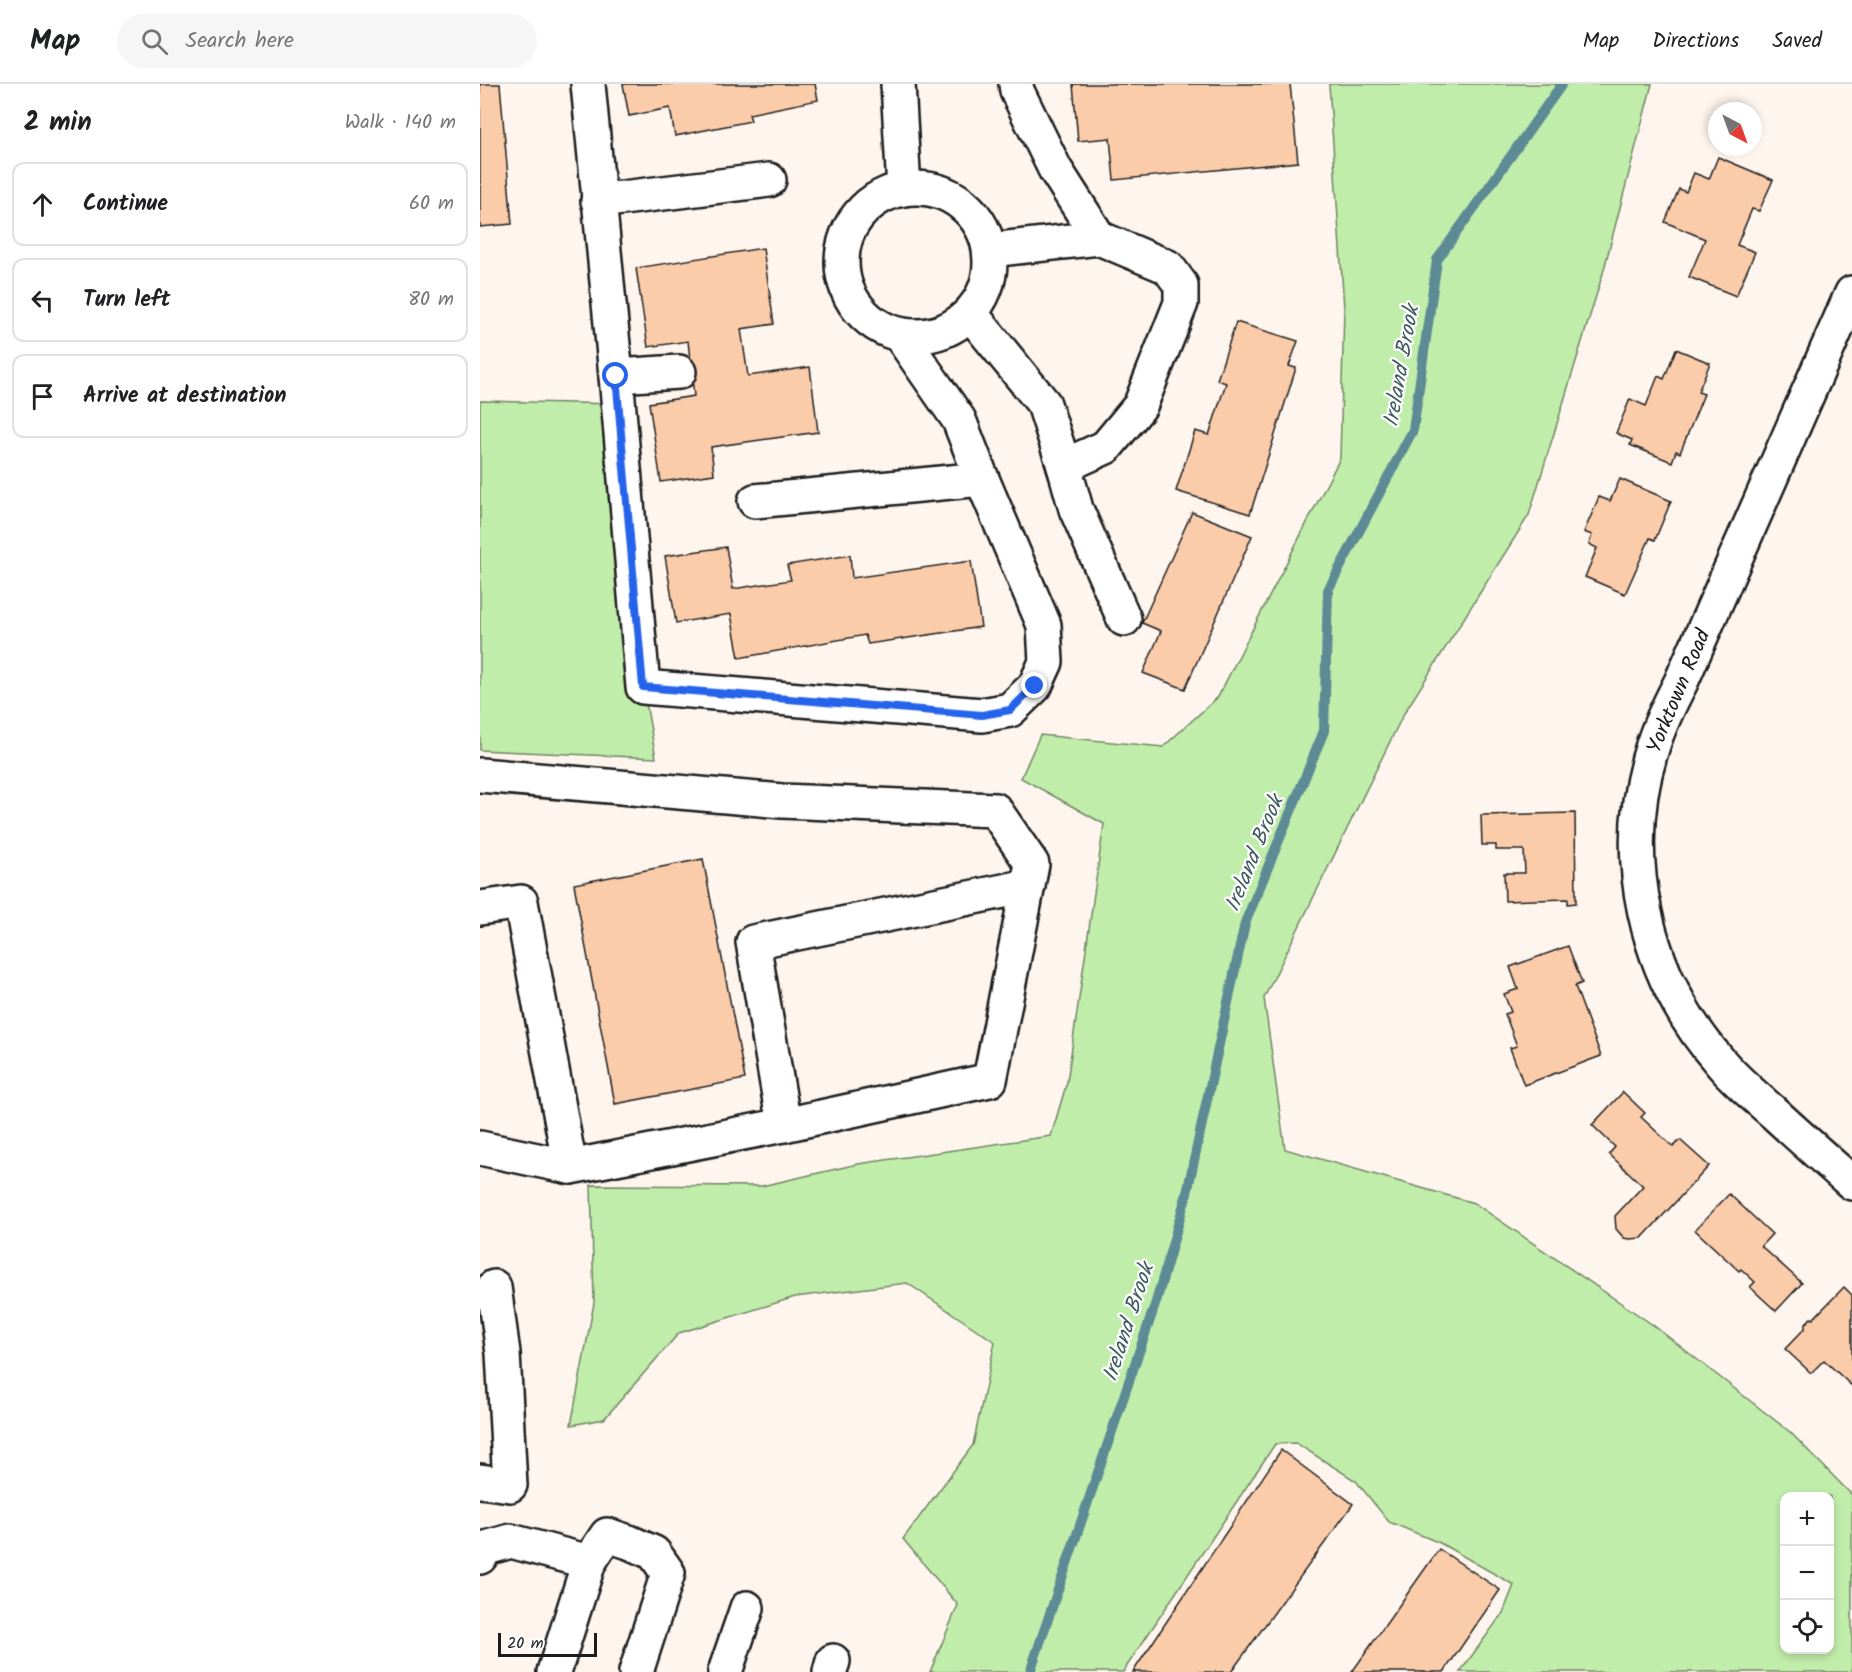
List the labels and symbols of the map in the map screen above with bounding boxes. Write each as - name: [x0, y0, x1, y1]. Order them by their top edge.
- north arrow: [1708, 102, 1762, 156]
- water label: Ireland Brook: [1375, 299, 1431, 430]
- route start: [602, 362, 628, 388]
- street label: Yorktown Road: [1638, 624, 1721, 759]
- route end: [1021, 672, 1047, 698]
- water label: Ireland Brook: [1216, 787, 1296, 917]
- water label: Ireland Brook: [1094, 1255, 1166, 1387]
- scale bar: [498, 1630, 597, 1658]

